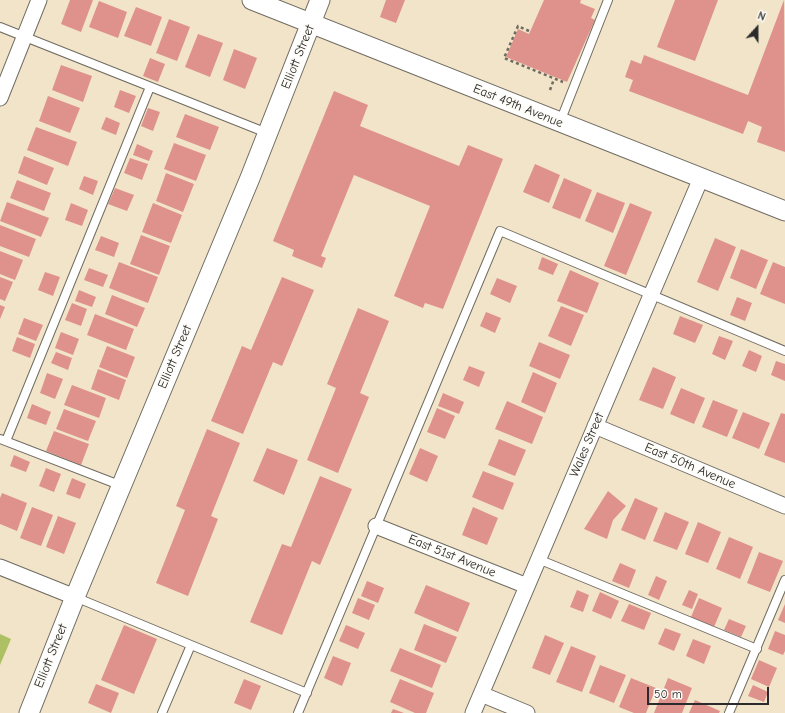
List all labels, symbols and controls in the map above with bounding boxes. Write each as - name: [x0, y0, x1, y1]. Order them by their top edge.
- north arrow: [737, 8, 777, 48]
- text: N: [756, 9, 767, 24]
- street label: Elliott Street: [278, 23, 318, 91]
- street label: East 49th Avenue: [471, 81, 565, 131]
- street label: Elliott Street: [155, 323, 195, 391]
- street label: Wales Street: [566, 410, 608, 480]
- street label: East 50th Avenue: [642, 440, 738, 492]
- street label: East 51st Avenue: [406, 531, 498, 581]
- street label: Elliott Street: [31, 622, 71, 690]
- scale bar: [649, 679, 771, 705]
- text: 50 m: [654, 687, 682, 701]

